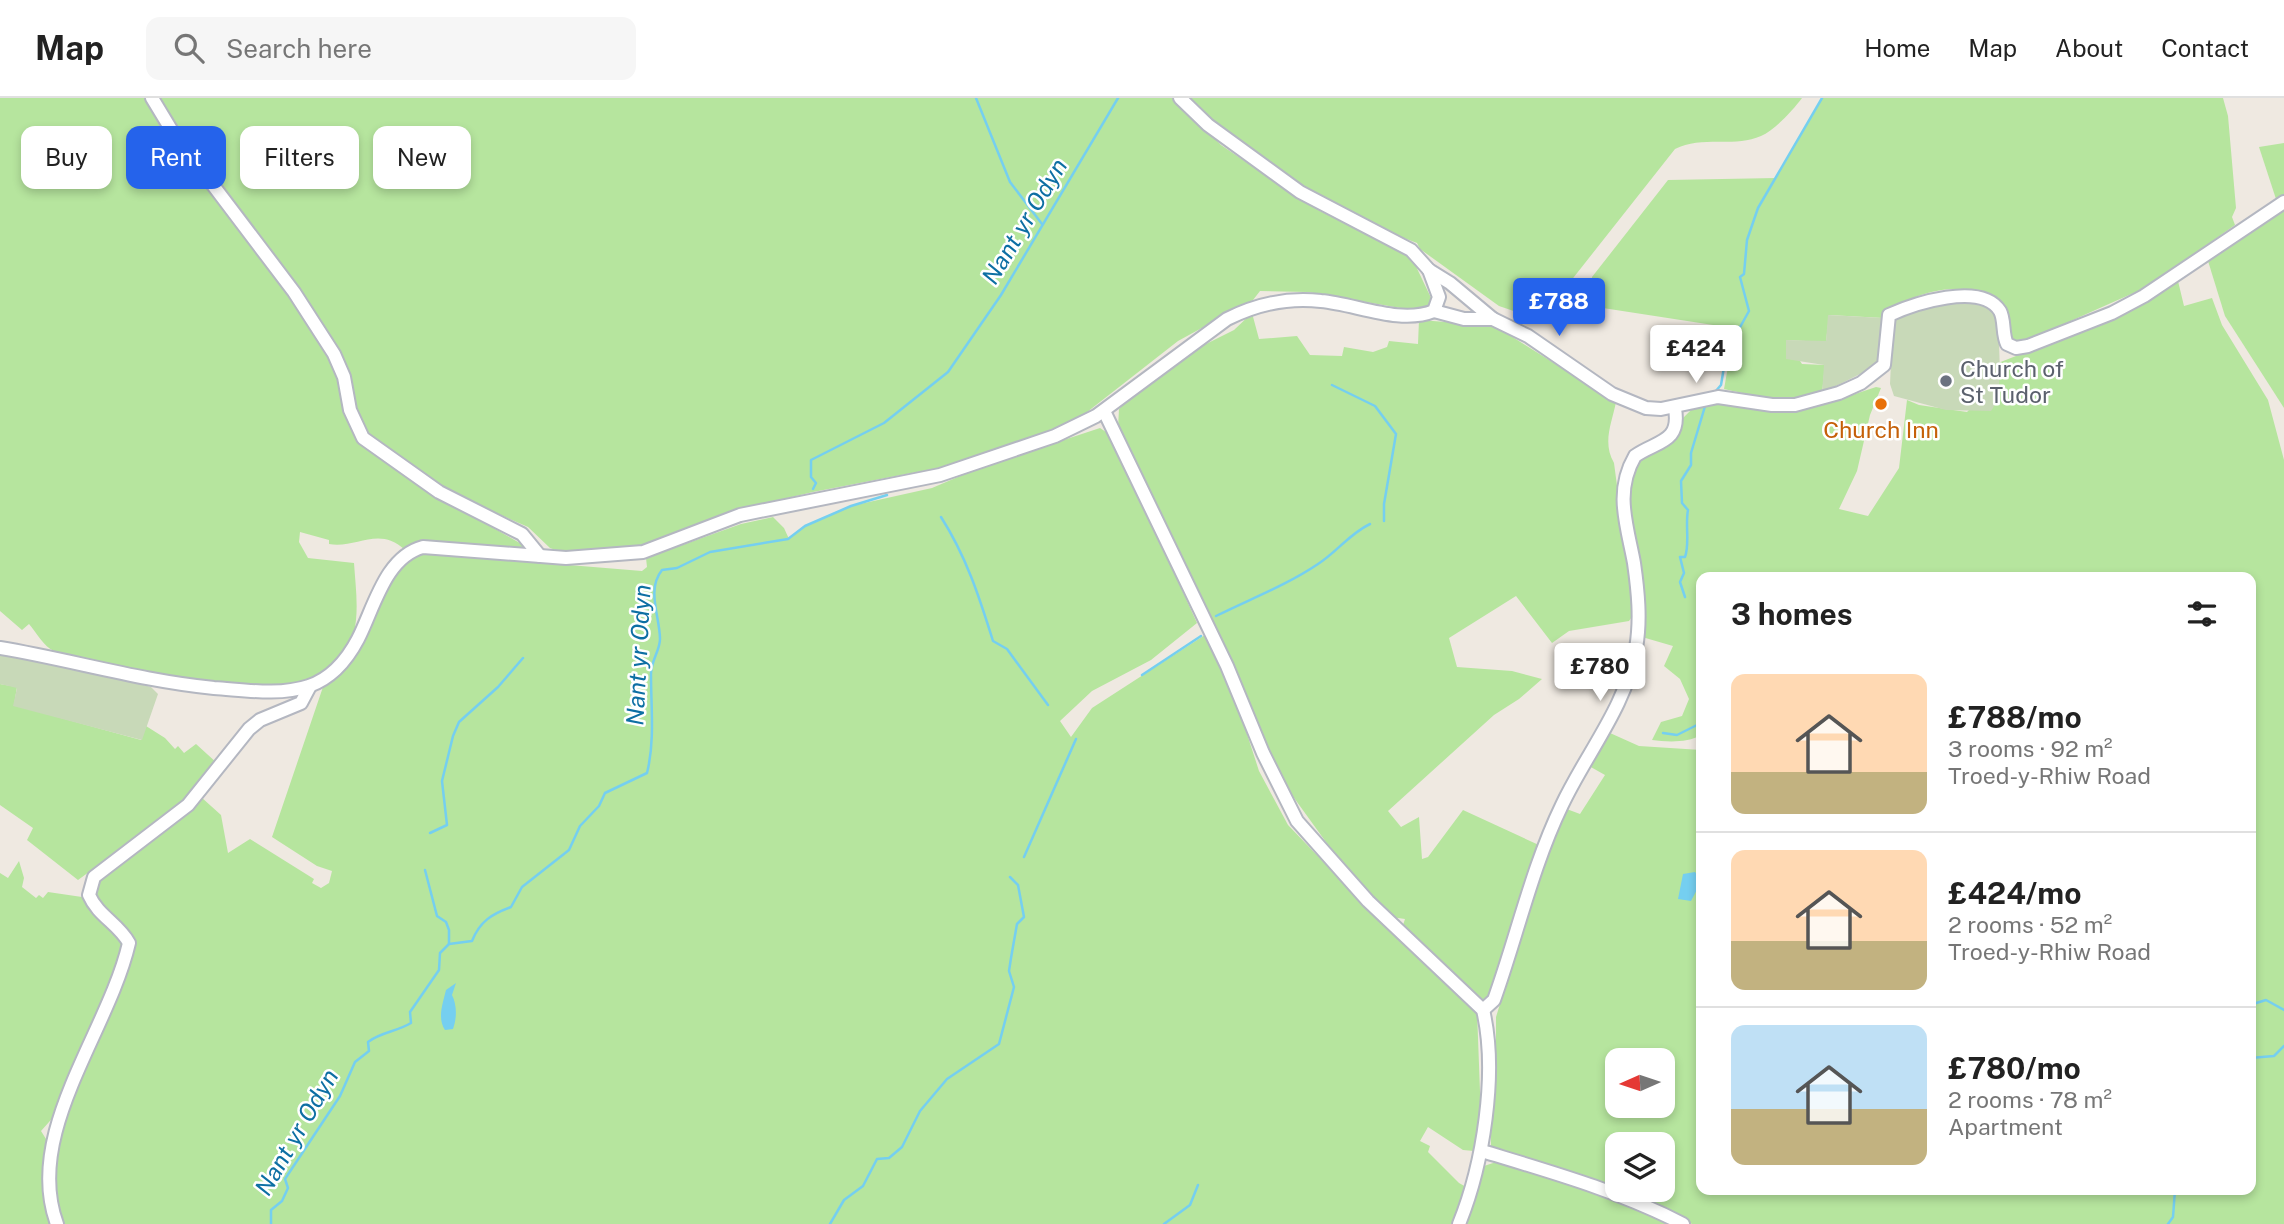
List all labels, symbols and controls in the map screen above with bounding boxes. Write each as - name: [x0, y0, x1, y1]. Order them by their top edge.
- search box: [146, 17, 636, 80]
- text: Map: [35, 29, 104, 67]
- icon: search: [170, 29, 208, 67]
- text: Search here: [226, 33, 372, 64]
- text: Home: [1864, 34, 1930, 62]
- text: Map: [1968, 34, 2017, 62]
- text: About: [2055, 34, 2123, 62]
- text: Contact: [2161, 34, 2249, 62]
- chip: Buy: [21, 126, 112, 189]
- chip: Rent: [126, 126, 226, 189]
- chip: Filters: [240, 126, 359, 189]
- chip: New: [373, 126, 471, 189]
- water label: Nant yr Odyn: [976, 153, 1072, 289]
- pin: £788: [1518, 278, 1600, 338]
- text: £788: [1529, 287, 1589, 314]
- pin: £424: [1655, 326, 1737, 385]
- text: £424: [1666, 334, 1726, 361]
- place label: Church of St Tudor: [1960, 355, 2064, 408]
- marker: Church of St Tudor: [1938, 373, 1954, 389]
- marker: Church Inn: [1873, 396, 1889, 412]
- place label: Church Inn: [1823, 416, 1939, 443]
- water label: Nant yr Odyn: [620, 584, 656, 726]
- icon: filters: [2183, 595, 2221, 633]
- text: 3 homes: [1731, 596, 1853, 632]
- pin: £780: [1559, 644, 1641, 703]
- text: £780: [1570, 652, 1630, 679]
- text: £788/mo: [1948, 699, 2082, 735]
- icon: home: [1787, 702, 1871, 786]
- text: 3 rooms · 92 m²: [1948, 735, 2113, 762]
- text: Troed-y-Rhiw Road: [1948, 762, 2151, 789]
- text: £424/mo: [1948, 875, 2081, 911]
- icon: home: [1787, 878, 1871, 962]
- text: 2 rooms · 52 m²: [1948, 911, 2112, 938]
- text: Troed-y-Rhiw Road: [1948, 938, 2151, 965]
- north arrow: [1605, 1048, 1675, 1118]
- map controls: [1605, 1048, 1675, 1202]
- text: £780/mo: [1948, 1050, 2081, 1086]
- icon: home: [1787, 1053, 1871, 1137]
- water label: Nant yr Odyn: [249, 1064, 343, 1200]
- text: 2 rooms · 78 m²: [1948, 1086, 2112, 1113]
- text: Apartment: [1948, 1113, 2063, 1140]
- button: layers: [1605, 1132, 1675, 1202]

